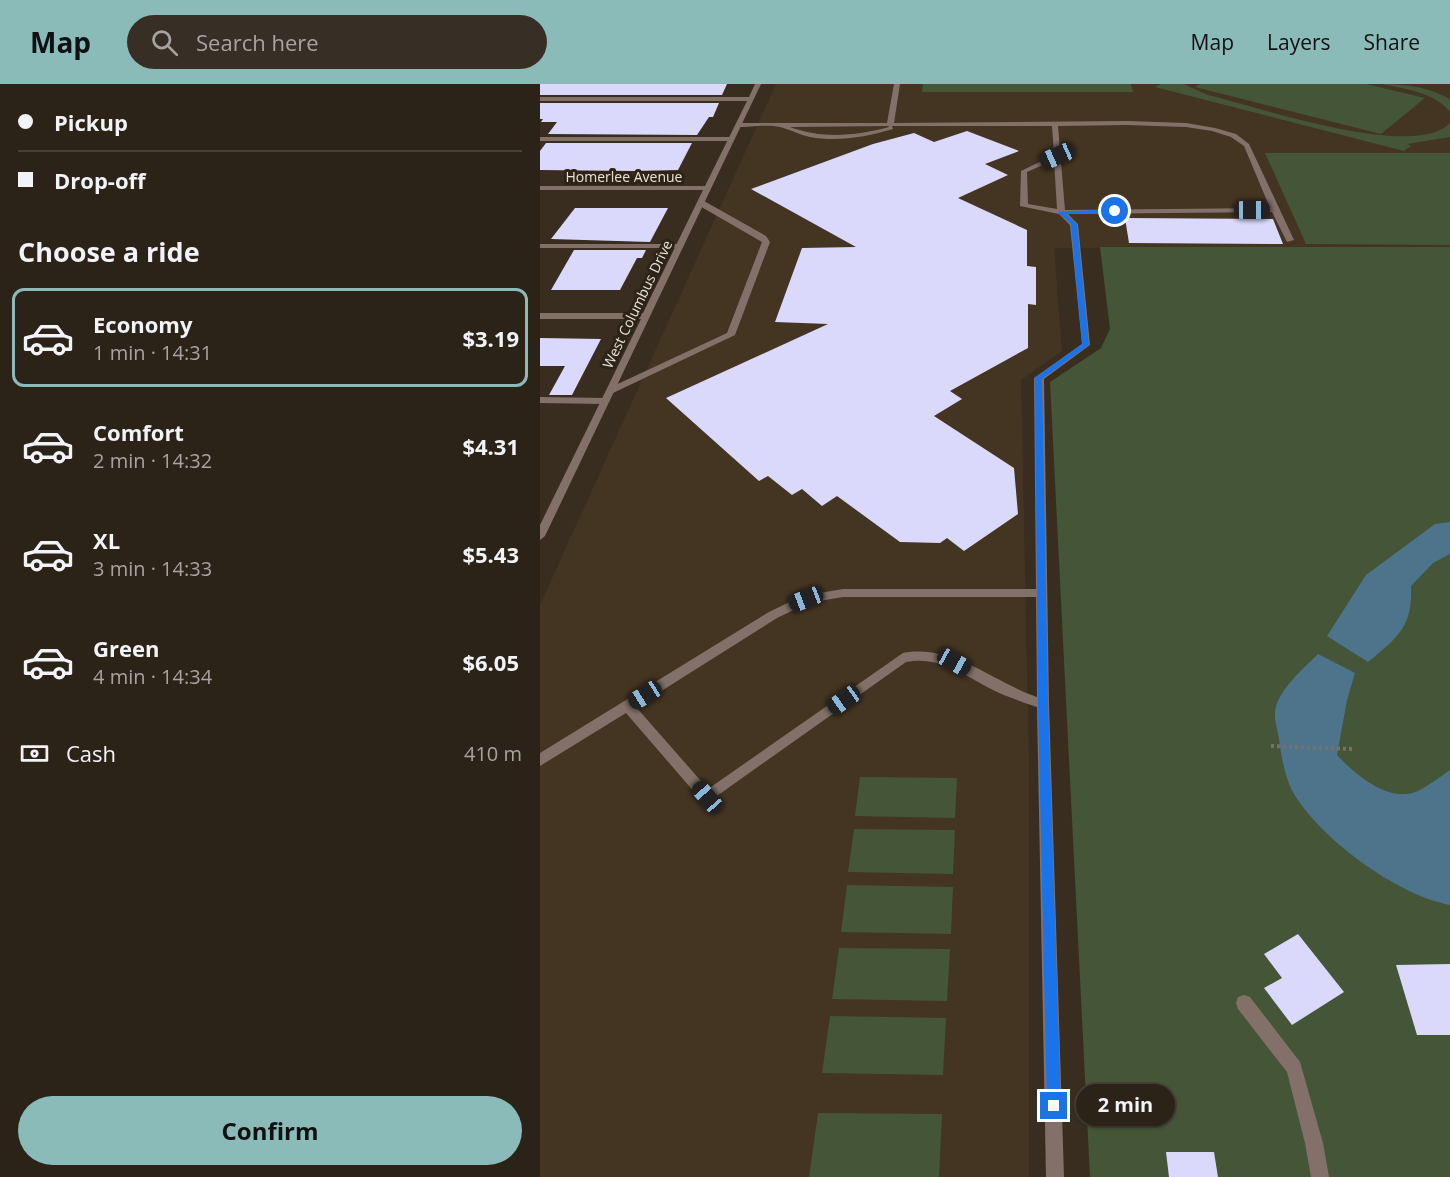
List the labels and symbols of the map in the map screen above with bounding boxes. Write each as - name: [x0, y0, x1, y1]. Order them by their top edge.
- car: [1037, 140, 1077, 172]
- street label: Homerlee Avenue: [566, 167, 683, 186]
- route start: [1101, 197, 1128, 224]
- car: [1234, 201, 1270, 219]
- street label: West Columbus Drive: [598, 237, 676, 371]
- car: [786, 584, 826, 614]
- car: [934, 645, 974, 679]
- car: [625, 678, 665, 712]
- car: [824, 682, 864, 718]
- car: [688, 778, 726, 816]
- callout: 2 min: [1075, 1085, 1174, 1127]
- route end: [1040, 1092, 1067, 1119]

